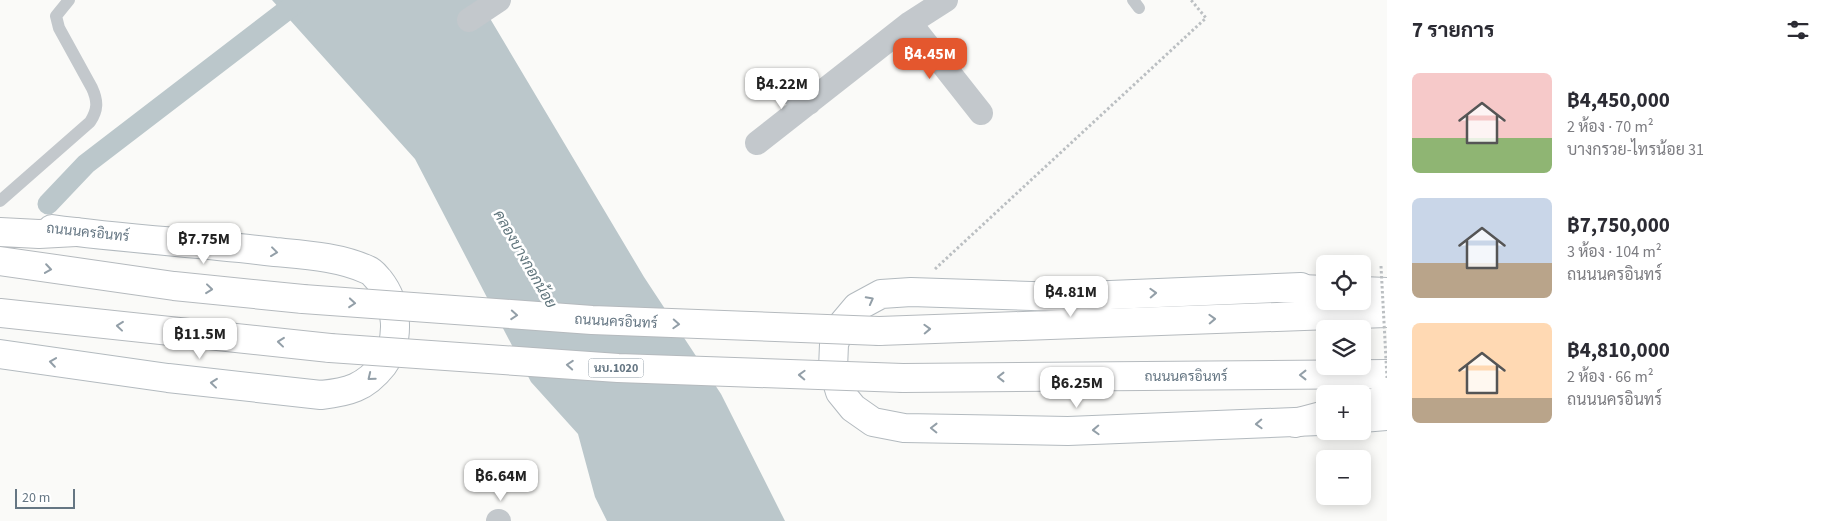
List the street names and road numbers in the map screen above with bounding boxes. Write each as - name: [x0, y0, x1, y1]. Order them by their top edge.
- street label: ถนนนครอินทร์: [45, 219, 131, 247]
- street label: ถนนนครอินทร์: [574, 310, 658, 334]
- road number: นบ.1020: [588, 358, 644, 378]
- street label: ถนนนครอินทร์: [1144, 367, 1228, 387]

